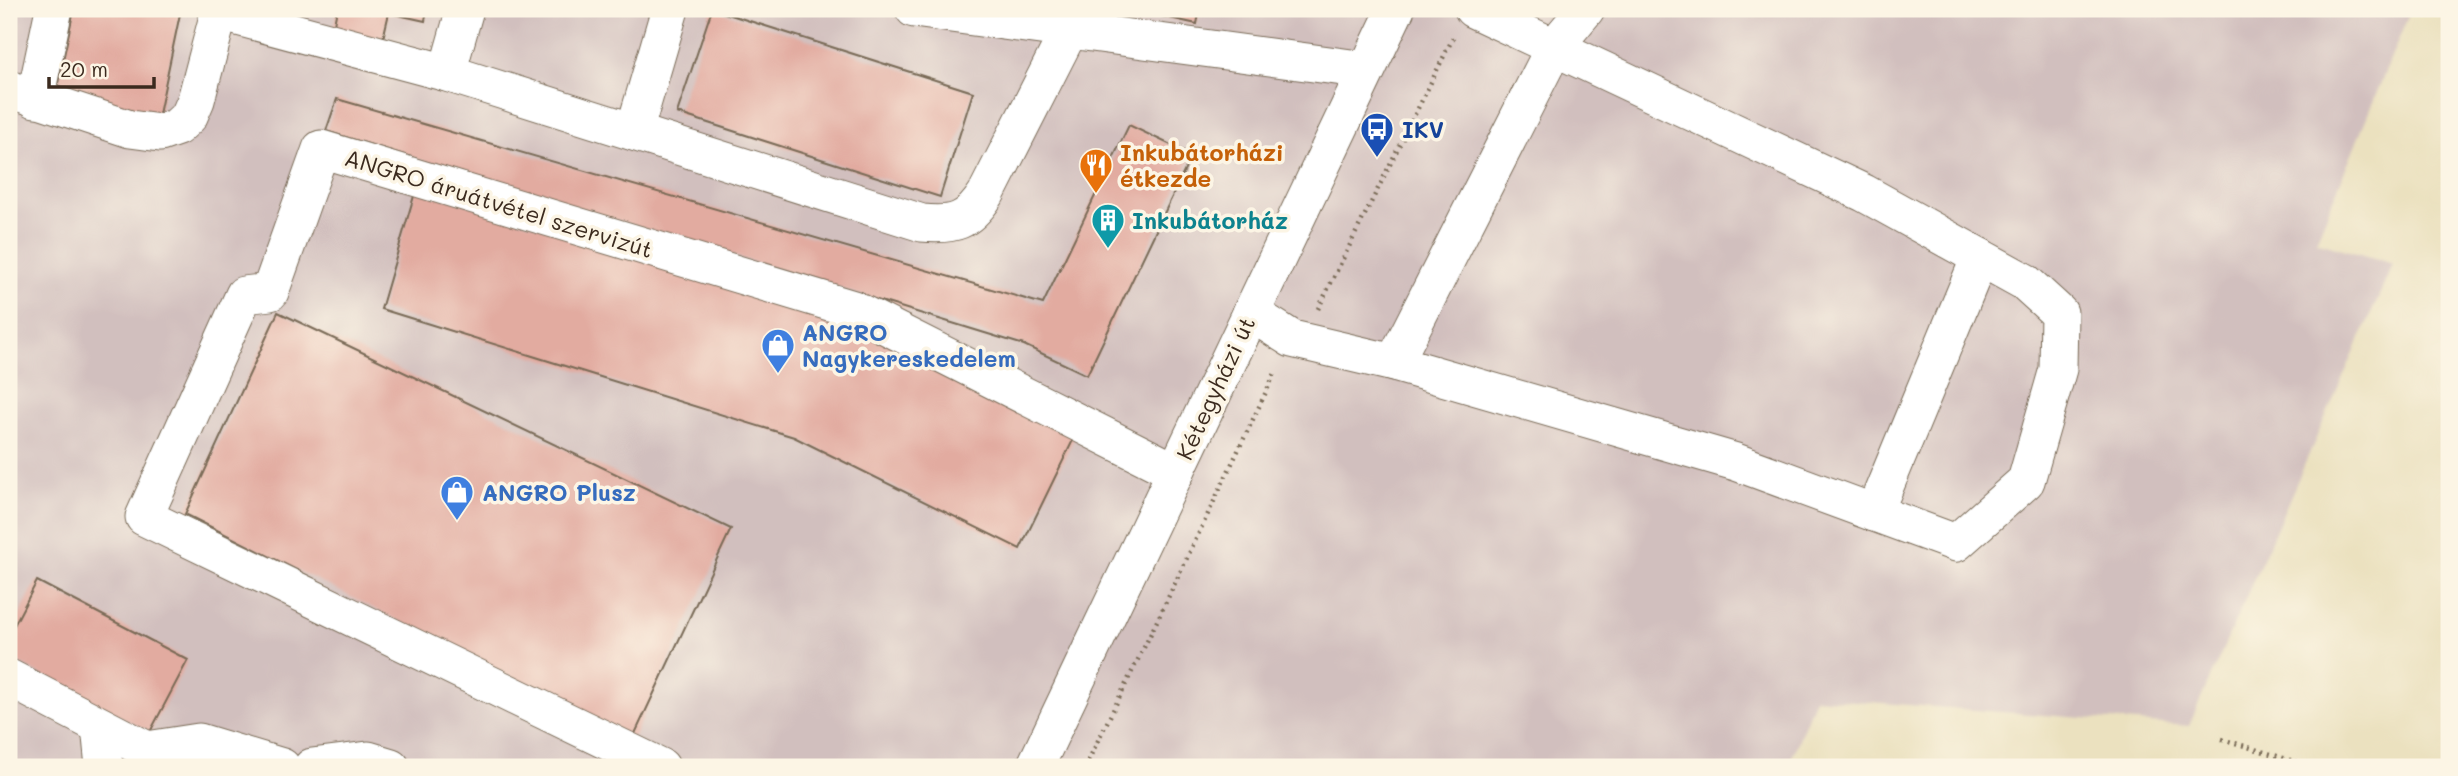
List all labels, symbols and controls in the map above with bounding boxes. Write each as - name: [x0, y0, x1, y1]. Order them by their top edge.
- scale bar: [49, 46, 154, 90]
- text: 20 m: [60, 55, 108, 82]
- bus stop icon: IKV: [1358, 110, 1396, 159]
- place label: IKV: [1402, 114, 1444, 144]
- place label: Inkubátorházi étkezde: [1120, 137, 1284, 193]
- street label: ANGRO áruátvétel szervizút: [341, 142, 657, 264]
- restaurant icon: Inkubátorházi étkezde: [1077, 146, 1115, 195]
- building icon: Inkubátorház: [1089, 201, 1127, 250]
- place label: Inkubátorház: [1132, 205, 1288, 235]
- street label: Kétegyházi út: [1169, 311, 1261, 465]
- place label: ANGRO Nagykereskedelem: [802, 317, 1016, 373]
- shop icon: ANGRO Nagykereskedelem: [759, 326, 797, 375]
- shop icon: ANGRO Plusz: [438, 473, 476, 522]
- place label: ANGRO Plusz: [482, 477, 636, 507]

